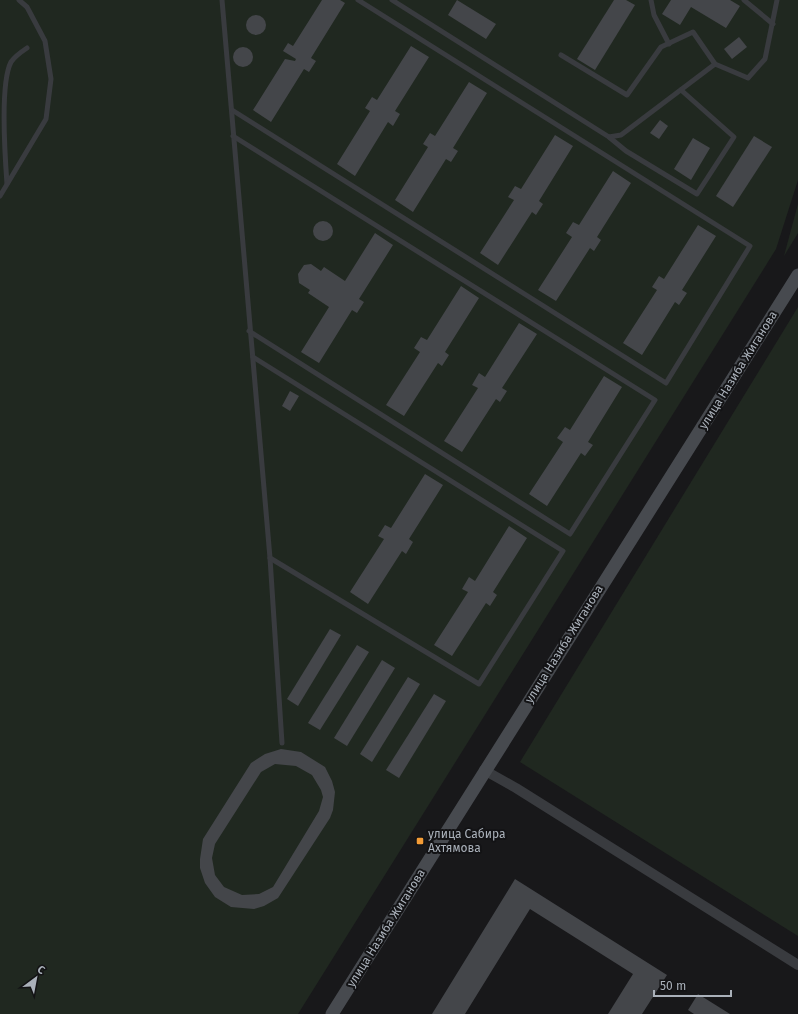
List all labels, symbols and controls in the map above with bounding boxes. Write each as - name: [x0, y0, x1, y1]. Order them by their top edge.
- street label: улица Назиба Жиганова: [696, 308, 780, 432]
- street label: улица Назиба Жиганова: [522, 582, 606, 706]
- place label: улица Сабира Ахтямова: [428, 827, 505, 855]
- marker: улица Сабира Ахтямова: [415, 836, 425, 846]
- street label: улица Назиба Жиганова: [344, 866, 428, 990]
- north arrow: [16, 958, 56, 998]
- text: С: [35, 963, 48, 977]
- scale bar: [654, 972, 731, 998]
- text: 50 m: [660, 979, 686, 993]

